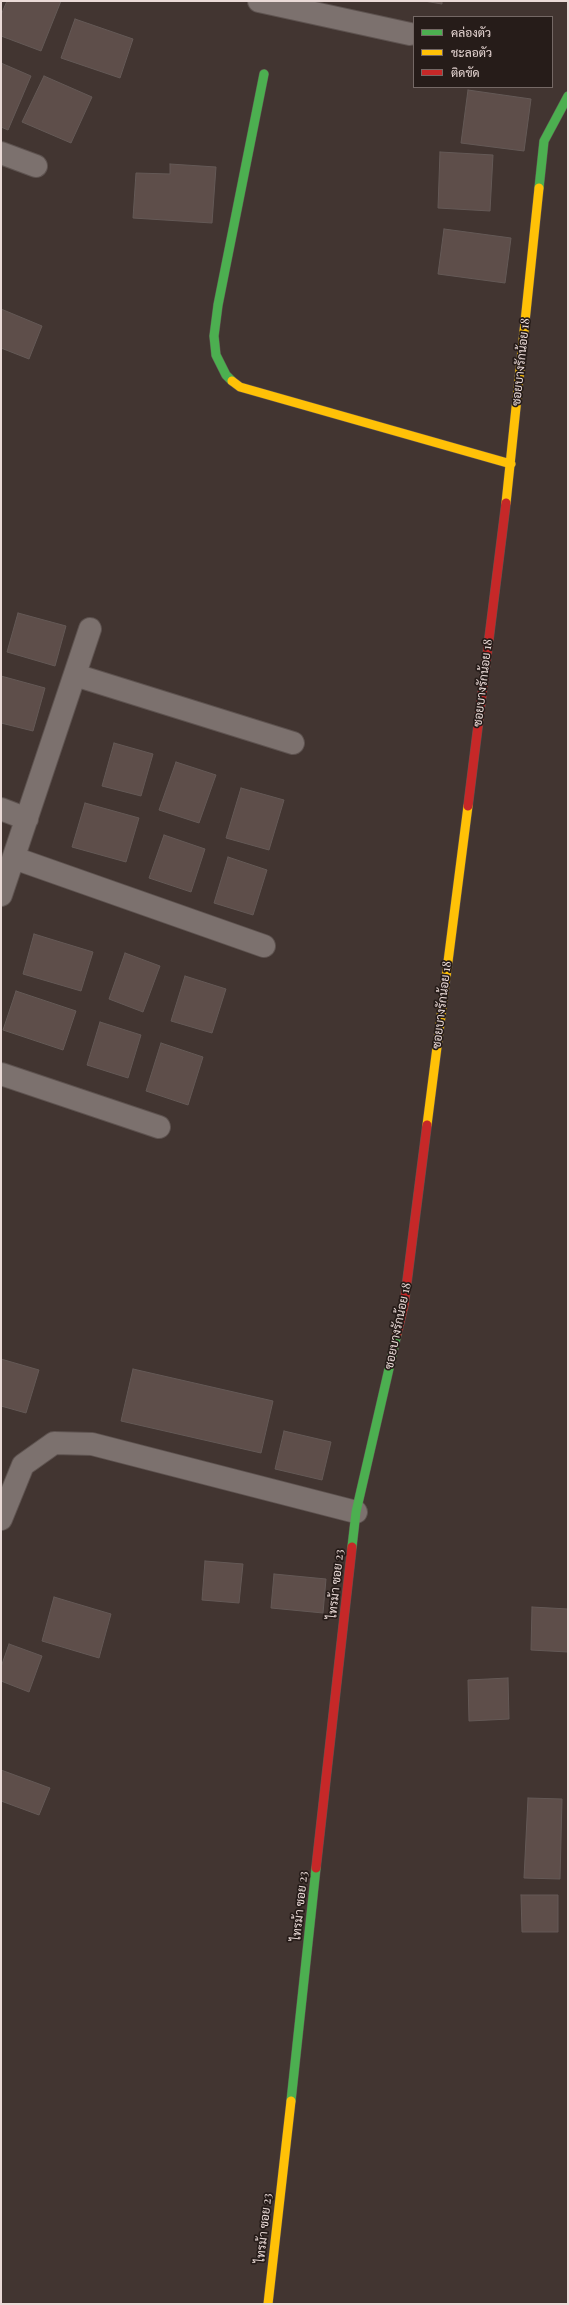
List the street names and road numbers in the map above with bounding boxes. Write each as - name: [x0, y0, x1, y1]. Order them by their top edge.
- street label: ซอยบางรักน้อย 18: [509, 317, 533, 407]
- street label: ซอยบางรักน้อย 18: [470, 638, 496, 728]
- street label: ซอยบางรักน้อย 18: [429, 960, 455, 1050]
- street label: ซอยบางรักน้อย 18: [382, 1281, 414, 1371]
- street label: ไทรม้า ซอย 23: [325, 1548, 347, 1620]
- street label: ไทรม้า ซอย 23: [289, 1870, 311, 1942]
- street label: ไทรม้า ซอย 23: [253, 2192, 275, 2264]

